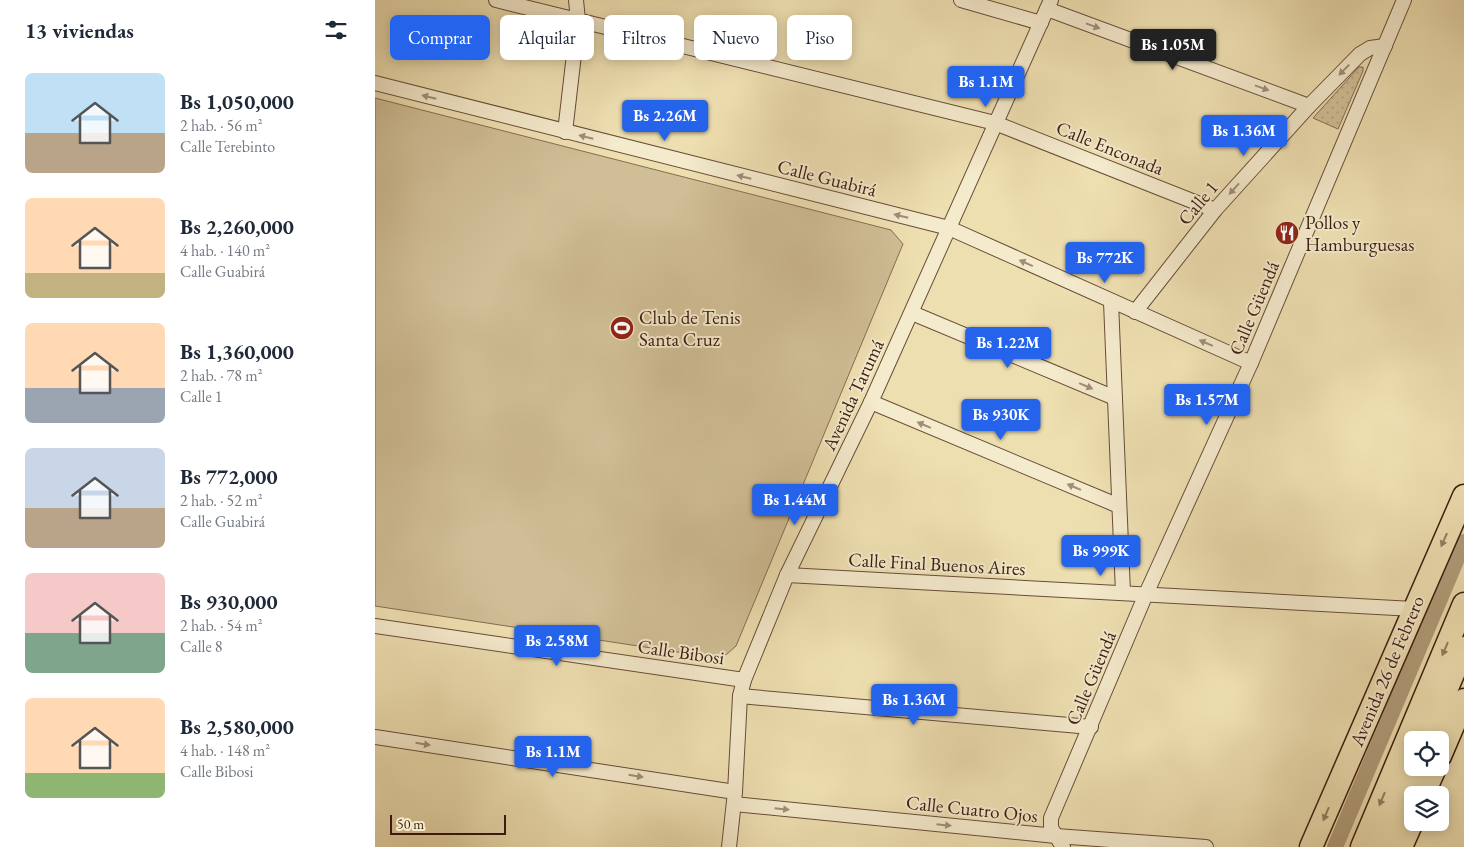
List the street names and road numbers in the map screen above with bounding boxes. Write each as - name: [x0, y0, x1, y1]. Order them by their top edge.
- street label: Calle Enconada: [1053, 115, 1168, 181]
- street label: Calle Guabirá: [775, 154, 880, 202]
- street label: Calle 1: [1172, 176, 1224, 230]
- street label: Calle Güendá: [1223, 257, 1285, 359]
- street label: Avenida Tarumá: [816, 335, 890, 455]
- street label: Calle Final Buenos Aires: [848, 547, 1026, 581]
- street label: Avenida 26 de Febrero: [1344, 592, 1430, 751]
- street label: Calle Güendá: [1060, 627, 1122, 729]
- street label: Calle Bibosi: [636, 634, 726, 670]
- street label: Calle Cuatro Ojos: [905, 790, 1039, 828]

